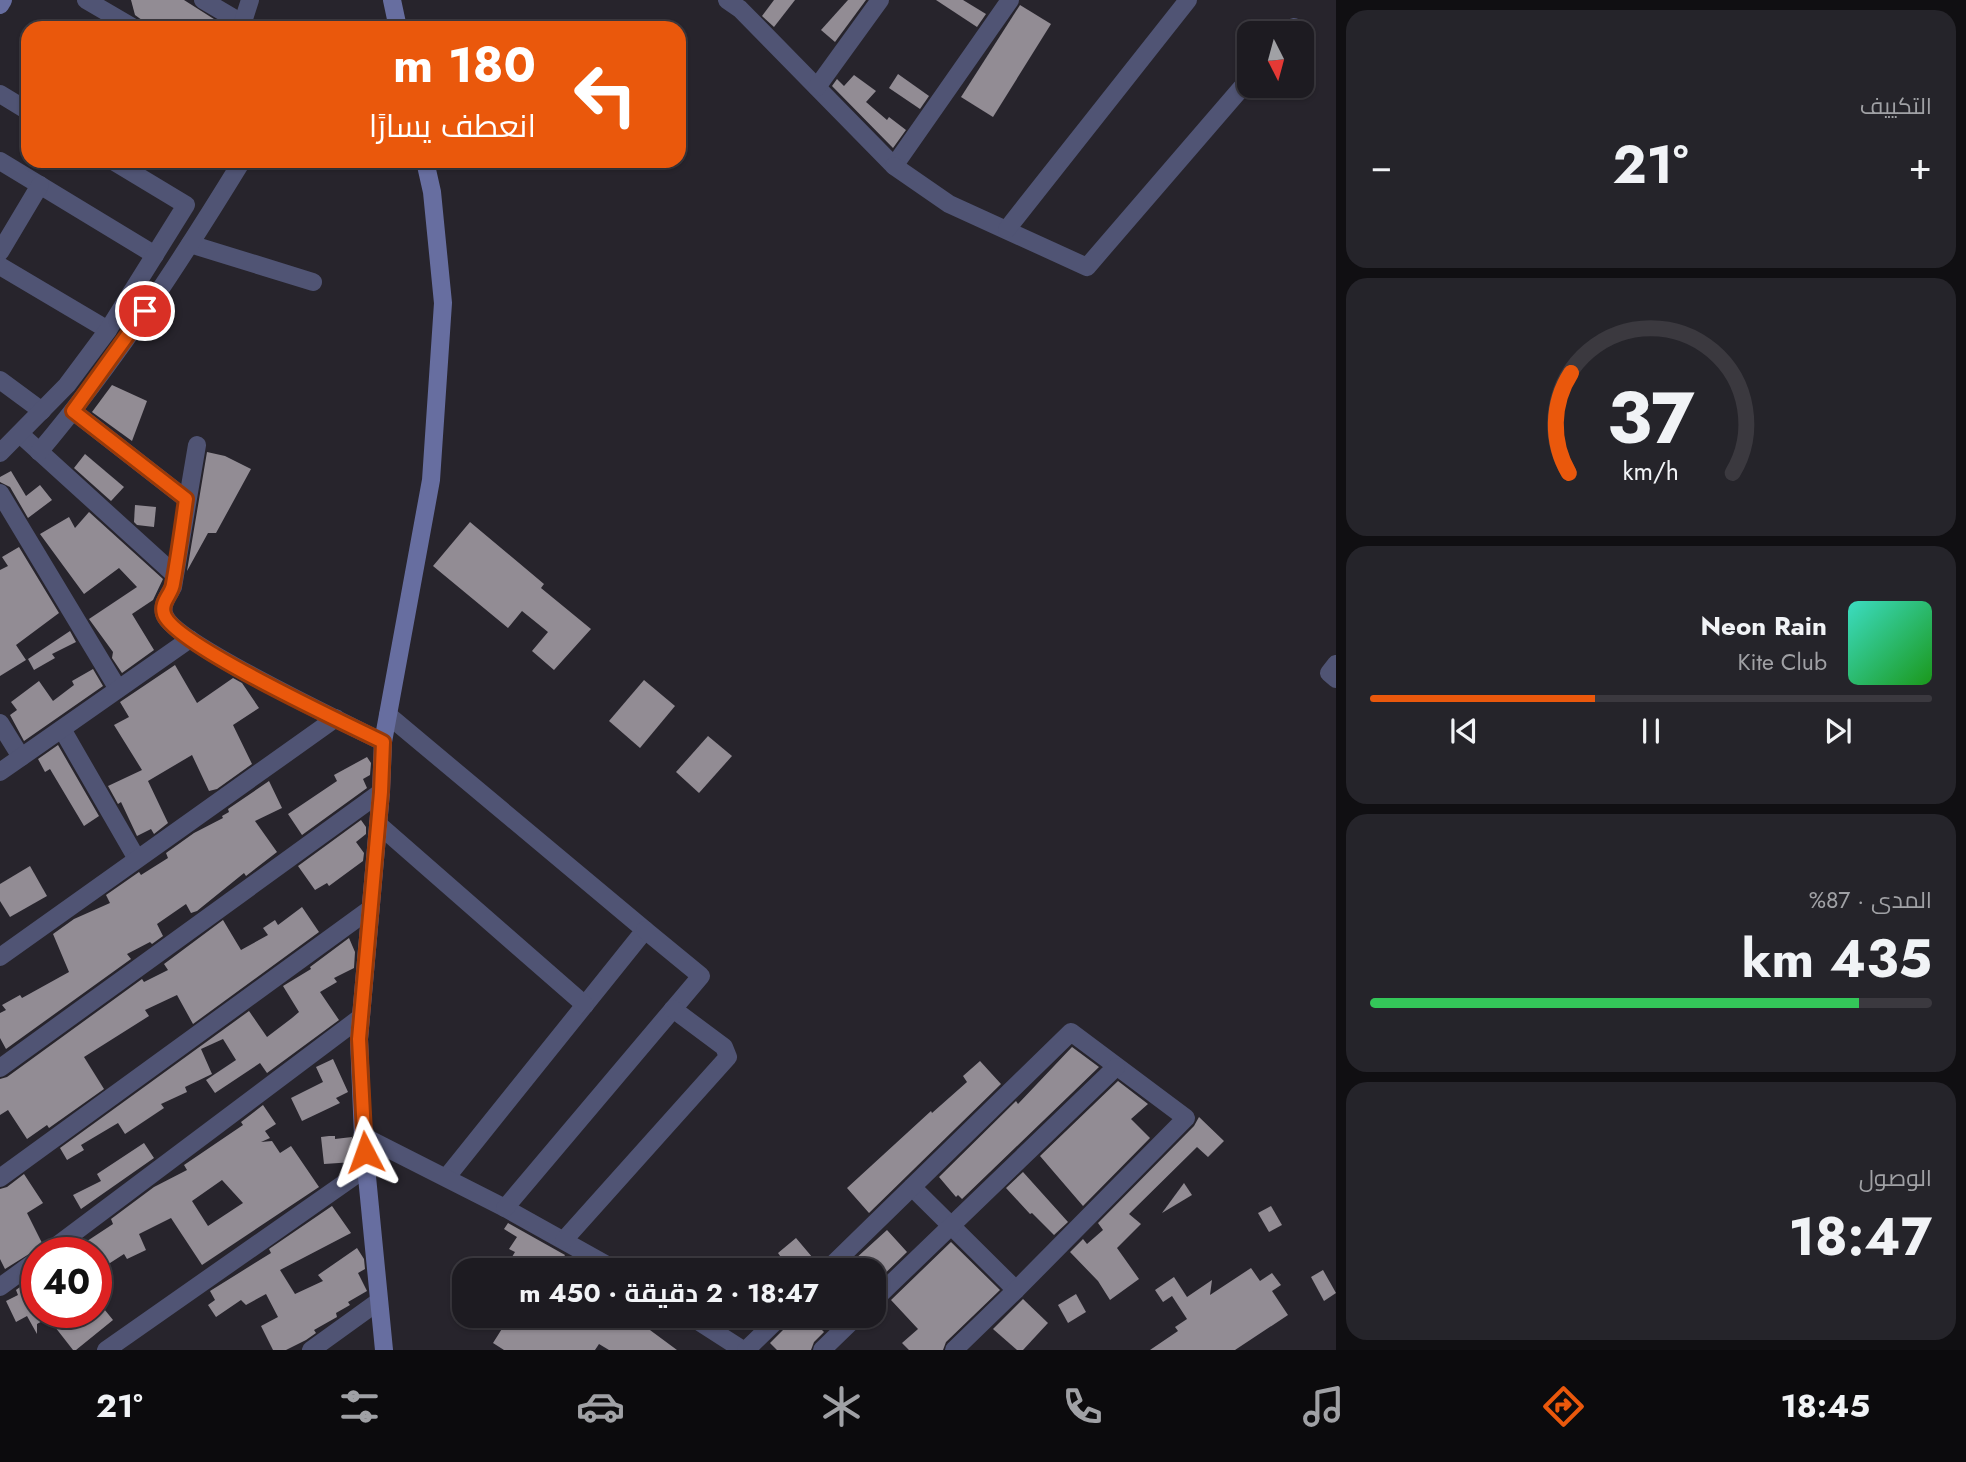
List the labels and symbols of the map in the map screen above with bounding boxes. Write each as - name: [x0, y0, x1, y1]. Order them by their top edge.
- north arrow: [1237, 21, 1314, 98]
- pin: [115, 281, 175, 341]
- position arrow: [328, 1115, 402, 1189]
- speed limit sign: 40: [21, 1237, 112, 1328]

